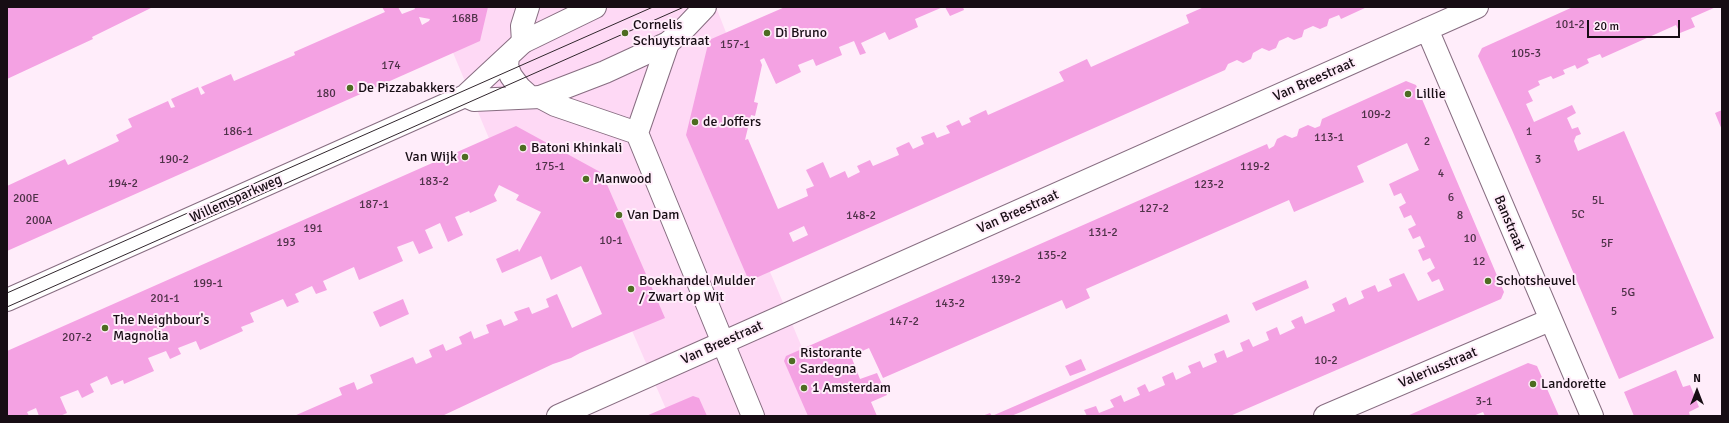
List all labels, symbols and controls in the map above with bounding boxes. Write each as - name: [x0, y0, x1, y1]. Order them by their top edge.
- house number: 168B: [452, 12, 478, 26]
- scale bar: [1589, 12, 1682, 38]
- place label: Cornelis Schuytstraat: [633, 17, 709, 50]
- house number: 101-2: [1555, 18, 1585, 32]
- text: 20 m: [1594, 19, 1619, 34]
- place label: Di Bruno: [775, 25, 827, 41]
- marker: Cornelis Schuytstraat: [620, 28, 630, 38]
- marker: Di Bruno: [762, 28, 772, 38]
- house number: 157-1: [720, 38, 750, 52]
- house number: 105-3: [1511, 47, 1541, 61]
- street label: Van Breestraat: [1271, 55, 1357, 105]
- house number: 174: [381, 59, 401, 73]
- place label: De Pizzabakkers: [358, 80, 455, 96]
- marker: De Pizzabakkers: [345, 83, 355, 93]
- place label: Lillie: [1416, 86, 1446, 102]
- house number: 180: [316, 87, 336, 101]
- marker: Lillie: [1403, 89, 1413, 99]
- house number: 109-2: [1361, 108, 1391, 122]
- place label: de Joffers: [703, 114, 761, 130]
- marker: de Joffers: [690, 117, 700, 127]
- house number: 186-1: [223, 125, 253, 139]
- house number: 1: [1526, 125, 1532, 139]
- house number: 113-1: [1314, 131, 1344, 145]
- house number: 2: [1424, 135, 1430, 149]
- place label: Batoni Khinkali: [531, 140, 622, 156]
- marker: Batoni Khinkali: [518, 143, 528, 153]
- place label: Van Wijk: [405, 149, 457, 165]
- marker: Van Wijk: [460, 152, 470, 162]
- house number: 190-2: [159, 153, 189, 167]
- house number: 3: [1535, 153, 1541, 167]
- house number: 175-1: [535, 160, 565, 174]
- house number: 119-2: [1240, 160, 1270, 174]
- house number: 4: [1438, 167, 1444, 181]
- street label: Willemsparkweg: [187, 171, 285, 227]
- place label: Manwood: [594, 171, 652, 187]
- marker: Manwood: [581, 174, 591, 184]
- house number: 183-2: [419, 175, 449, 189]
- house number: 194-2: [108, 177, 138, 191]
- house number: 123-2: [1194, 178, 1224, 192]
- street label: Van Breestraat: [975, 187, 1061, 237]
- house number: 6: [1448, 191, 1454, 205]
- house number: 200E: [13, 192, 39, 206]
- street label: Banstraat: [1490, 193, 1528, 253]
- house number: 5L: [1592, 194, 1604, 208]
- house number: 187-1: [359, 198, 389, 212]
- house number: 127-2: [1139, 202, 1169, 216]
- place label: Van Dam: [627, 207, 680, 223]
- house number: 5C: [1571, 208, 1585, 222]
- house number: 148-2: [846, 209, 876, 223]
- house number: 8: [1457, 209, 1463, 223]
- marker: Van Dam: [614, 210, 624, 220]
- house number: 200A: [26, 214, 52, 228]
- house number: 191: [303, 222, 323, 236]
- house number: 131-2: [1088, 226, 1118, 240]
- house number: 10: [1464, 232, 1476, 246]
- house number: 10-1: [599, 234, 623, 248]
- house number: 193: [276, 236, 296, 250]
- house number: 5F: [1601, 237, 1613, 251]
- house number: 135-2: [1037, 249, 1067, 263]
- house number: 12: [1473, 255, 1485, 269]
- place label: Boekhandel Mulder / Zwart op Wit: [639, 273, 755, 306]
- house number: 139-2: [991, 273, 1021, 287]
- place label: Schotsheuvel: [1496, 273, 1576, 289]
- marker: Schotsheuvel: [1483, 276, 1493, 286]
- house number: 199-1: [193, 277, 223, 291]
- marker: Boekhandel Mulder / Zwart op Wit: [626, 284, 636, 294]
- house number: 5G: [1621, 286, 1635, 300]
- house number: 201-1: [150, 292, 180, 306]
- house number: 143-2: [935, 297, 965, 311]
- house number: 5: [1611, 305, 1617, 319]
- place label: The Neighbour's Magnolia: [113, 312, 209, 344]
- house number: 147-2: [889, 315, 919, 329]
- street label: Van Breestraat: [679, 318, 765, 368]
- marker: The Neighbour's Magnolia: [100, 323, 110, 333]
- house number: 207-2: [62, 331, 92, 345]
- street label: Valeriusstraat: [1396, 344, 1480, 392]
- place label: Ristorante Sardegna: [800, 345, 862, 378]
- house number: 10-2: [1314, 354, 1338, 368]
- marker: Ristorante Sardegna: [787, 356, 797, 366]
- north arrow: [1677, 371, 1717, 411]
- text: N: [1693, 372, 1701, 385]
- place label: Landorette: [1541, 376, 1606, 392]
- marker: Landorette: [1528, 379, 1538, 389]
- place label: 1 Amsterdam: [812, 380, 891, 396]
- marker: 1 Amsterdam: [799, 383, 809, 393]
- house number: 3-1: [1475, 395, 1493, 409]

